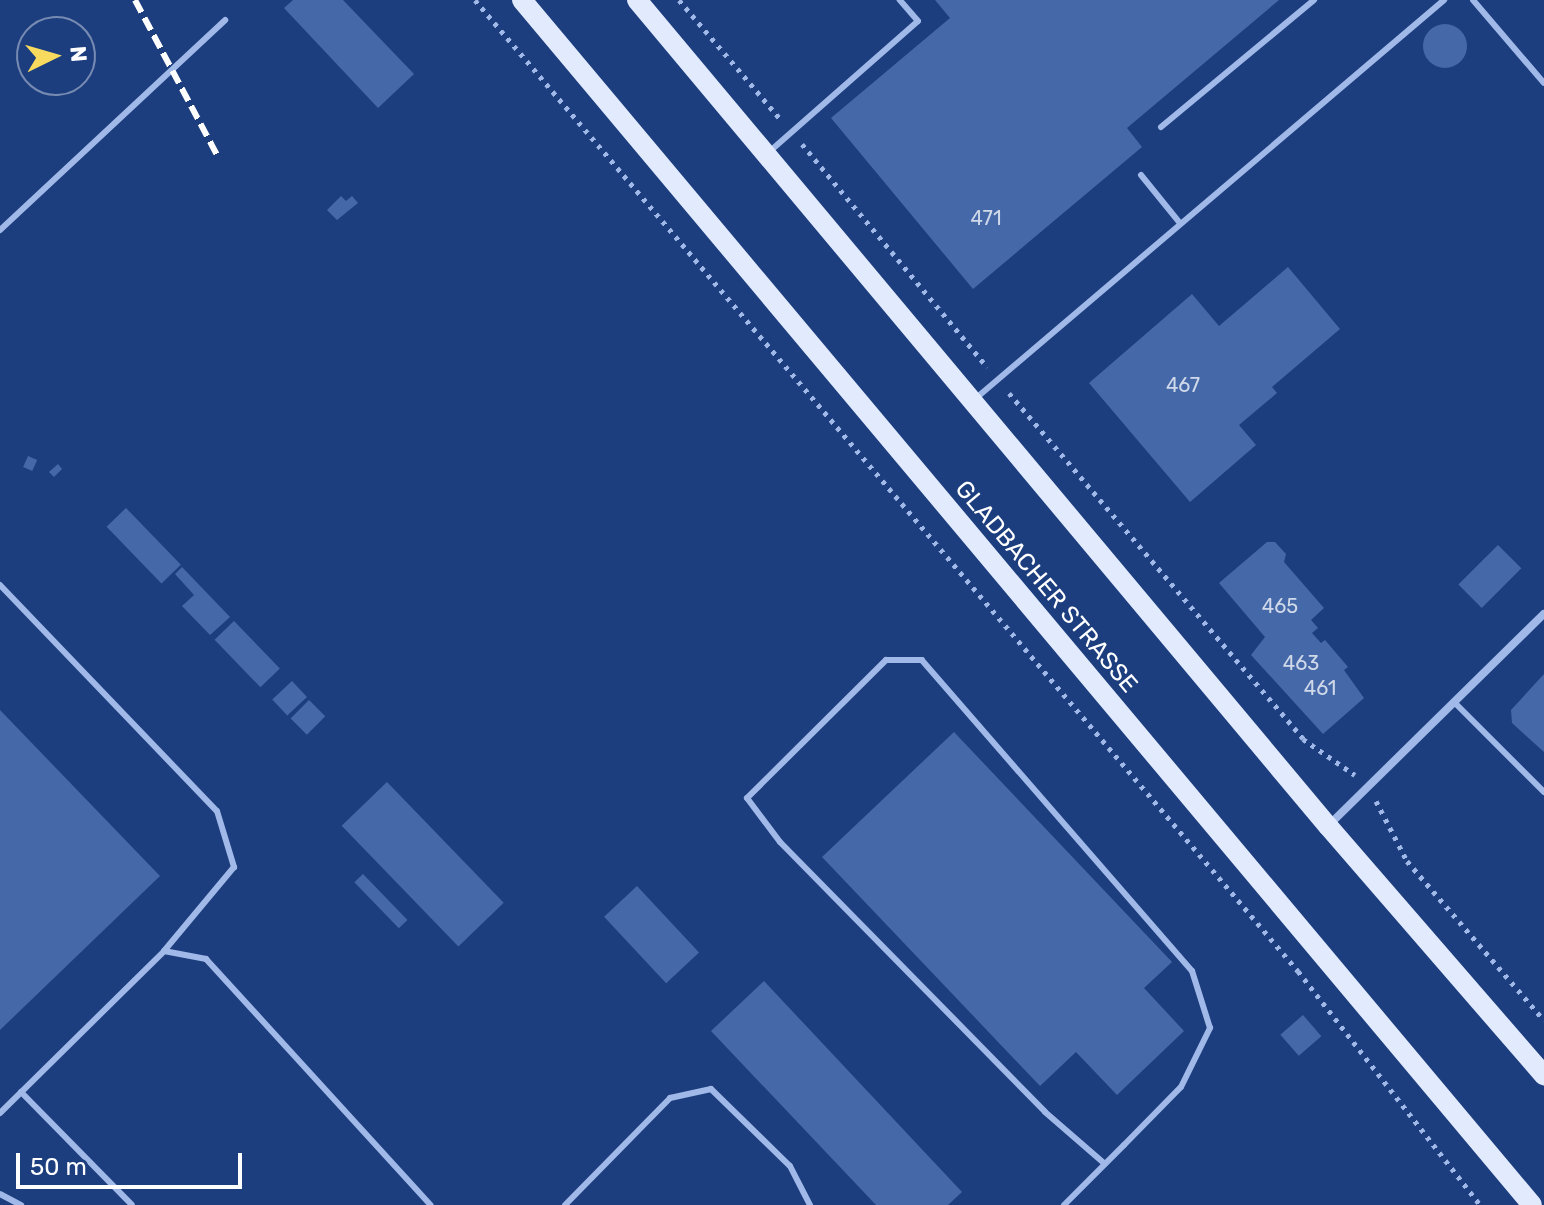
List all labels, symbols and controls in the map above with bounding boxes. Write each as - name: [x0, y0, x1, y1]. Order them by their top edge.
- north arrow: [16, 16, 96, 96]
- text: N: [64, 45, 93, 63]
- house number: 471: [971, 206, 1001, 230]
- house number: 467: [1166, 373, 1200, 397]
- street label: GLADBACHER STRASSE: [949, 475, 1143, 699]
- house number: 465: [1262, 594, 1298, 618]
- house number: 463: [1283, 651, 1319, 675]
- house number: 461: [1304, 676, 1336, 700]
- scale bar: [20, 1137, 246, 1187]
- text: 50 m: [30, 1153, 87, 1181]

